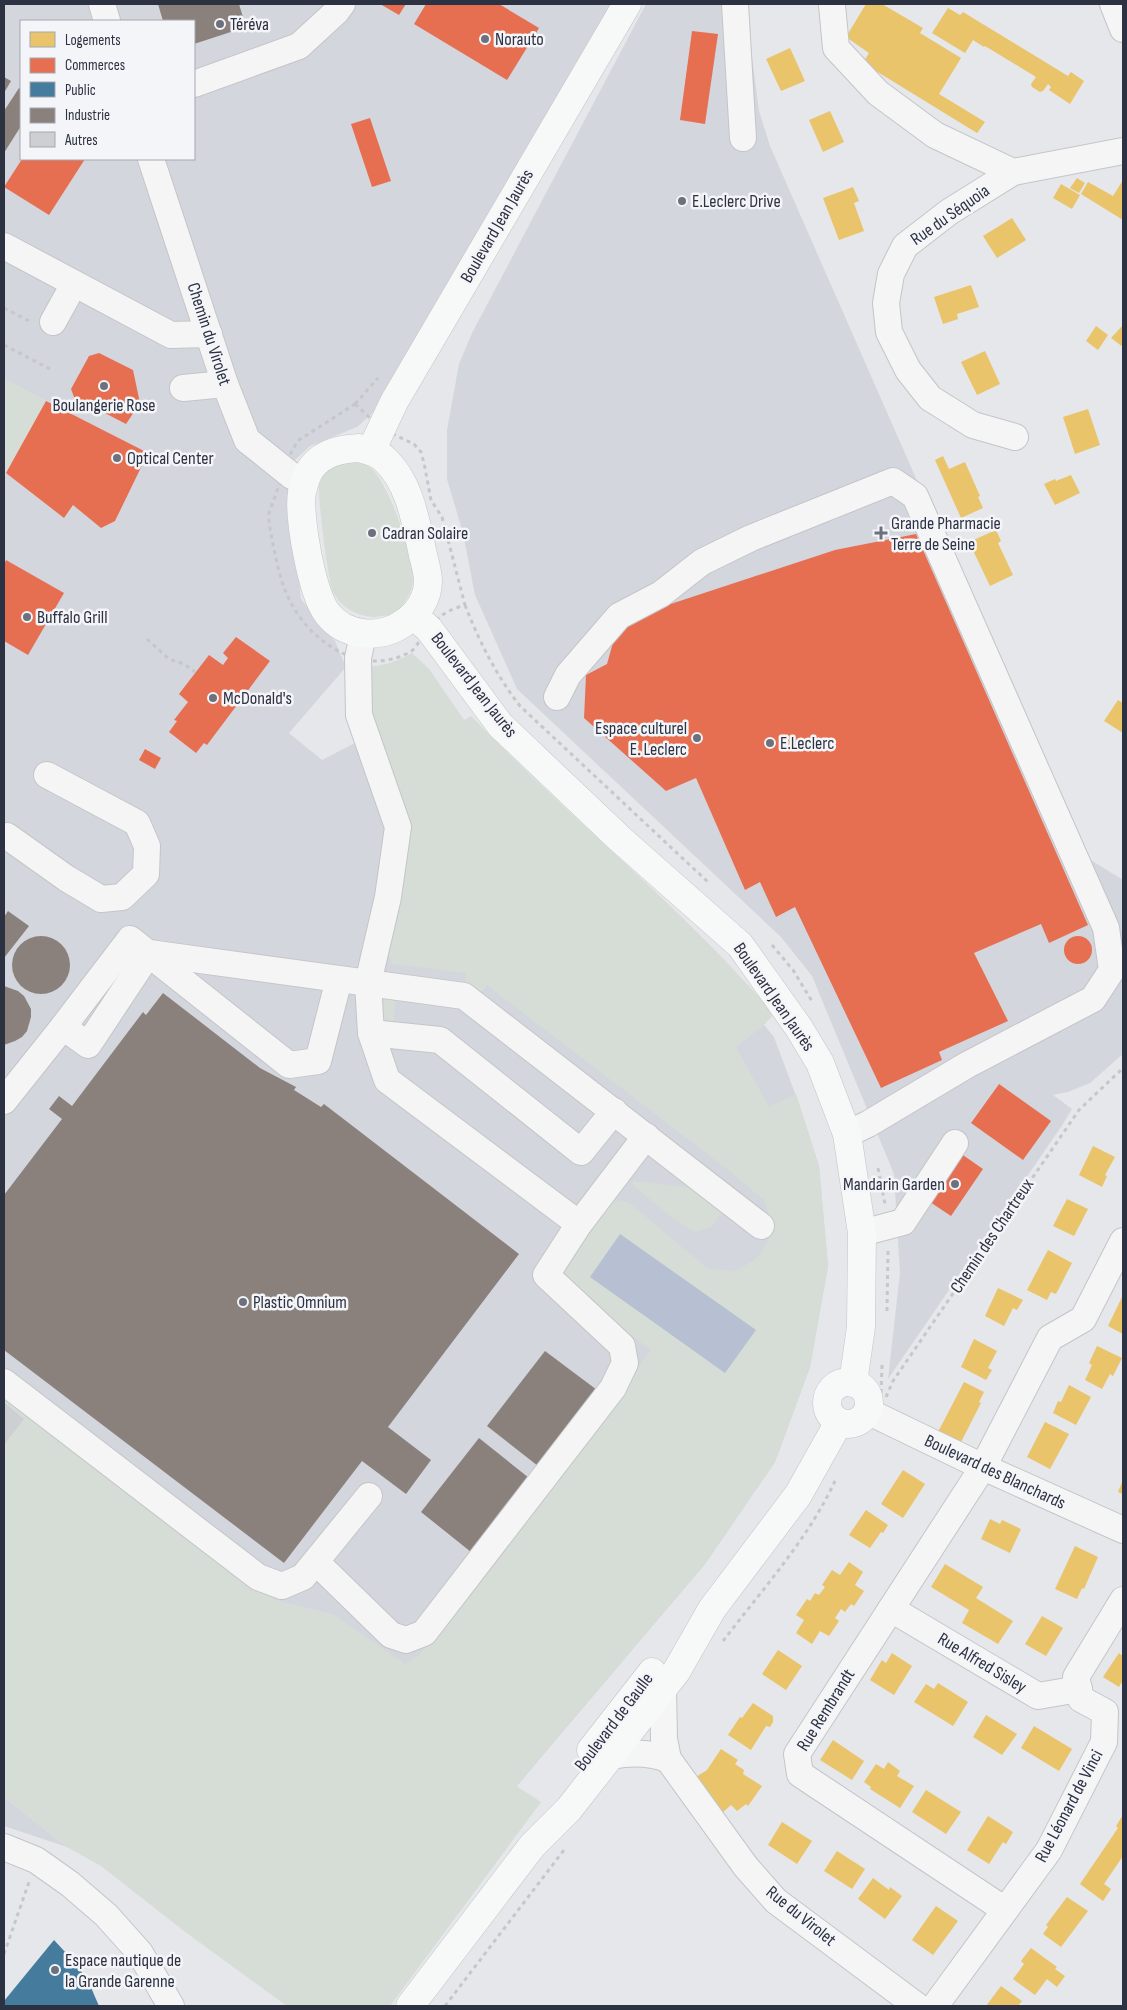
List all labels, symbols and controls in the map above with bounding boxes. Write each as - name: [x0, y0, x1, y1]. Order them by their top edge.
- place label: Téréva: [230, 14, 269, 35]
- marker: Téréva: [214, 18, 226, 30]
- legend: [20, 20, 195, 160]
- place label: Norauto: [495, 29, 544, 50]
- text: Logements: [65, 31, 121, 50]
- marker: Norauto: [479, 33, 491, 45]
- text: Commerces: [65, 56, 125, 75]
- text: Public: [65, 81, 96, 100]
- text: Industrie: [65, 106, 110, 125]
- text: Autres: [64, 131, 98, 150]
- street label: Boulevard Jean Jaurès: [456, 166, 538, 286]
- street label: Rue du Séquoia: [906, 180, 994, 250]
- place label: E.Leclerc Drive: [692, 191, 781, 212]
- marker: E.Leclerc Drive: [676, 195, 688, 207]
- street label: Chemin du Virolet: [183, 280, 236, 389]
- marker: Boulangerie Rose: [98, 380, 110, 392]
- place label: Boulangerie Rose: [52, 395, 156, 416]
- place label: Optical Center: [127, 448, 214, 469]
- marker: Optical Center: [111, 452, 123, 464]
- place label: Grande Pharmacie Terre de Seine: [891, 513, 1001, 555]
- place label: Cadran Solaire: [382, 523, 468, 544]
- marker: Cadran Solaire: [366, 527, 378, 539]
- marker: Grande Pharmacie Terre de Seine: [875, 527, 887, 539]
- place label: Buffalo Grill: [37, 607, 108, 628]
- marker: Buffalo Grill: [21, 611, 33, 623]
- street label: Boulevard Jean Jaurès: [426, 628, 522, 742]
- place label: McDonald's: [223, 688, 292, 709]
- marker: McDonald's: [207, 692, 219, 704]
- place label: Espace culturel E. Leclerc: [595, 718, 687, 760]
- marker: Espace culturel E. Leclerc: [691, 732, 703, 744]
- place label: E.Leclerc: [780, 733, 834, 754]
- marker: E.Leclerc: [764, 737, 776, 749]
- street label: Boulevard Jean Jaurès: [729, 939, 819, 1055]
- place label: Mandarin Garden: [843, 1174, 945, 1195]
- street label: Chemin des Chartreux: [946, 1174, 1038, 1297]
- marker: Mandarin Garden: [949, 1178, 961, 1190]
- place label: Plastic Omnium: [253, 1292, 347, 1313]
- marker: Plastic Omnium: [237, 1296, 249, 1308]
- street label: Boulevard des Blanchards: [921, 1430, 1069, 1514]
- street label: Rue Alfred Sisley: [934, 1628, 1030, 1698]
- street label: Rue Rembrandt: [793, 1665, 860, 1755]
- street label: Boulevard de Gaulle: [570, 1669, 658, 1775]
- street label: Rue Léonard de Vinci: [1031, 1746, 1107, 1866]
- street label: Rue du Virolet: [762, 1882, 841, 1951]
- place label: Espace nautique de la Grande Garenne: [65, 1950, 181, 1992]
- marker: Espace nautique de la Grande Garenne: [49, 1964, 61, 1976]

